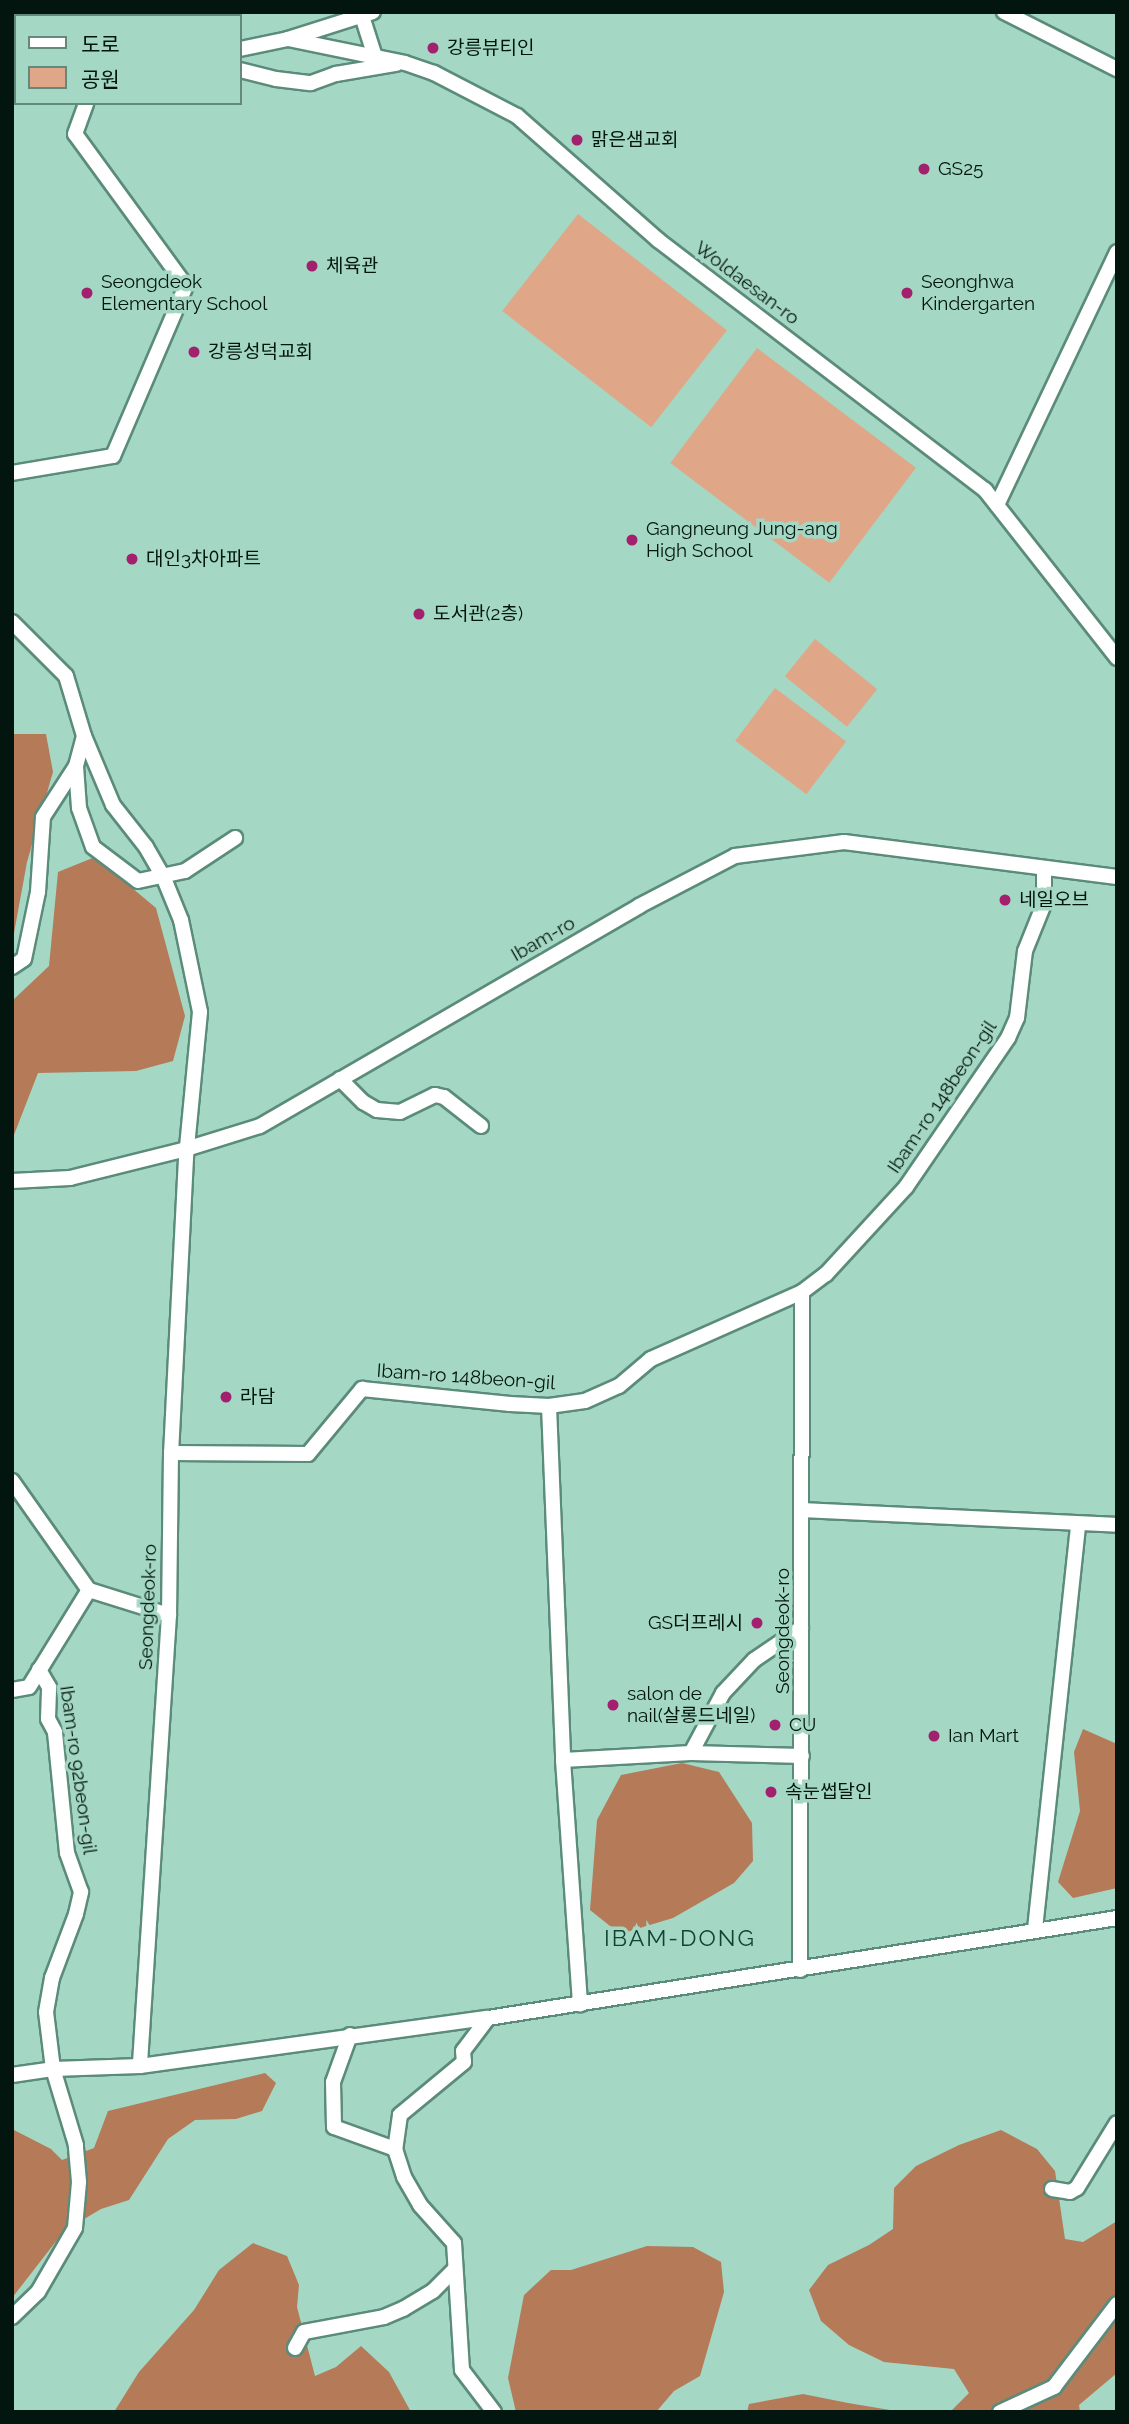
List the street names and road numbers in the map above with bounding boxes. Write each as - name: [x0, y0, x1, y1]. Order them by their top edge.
- street label: Woldaesan-ro: [690, 236, 804, 330]
- street label: Ibam-ro: [507, 912, 579, 966]
- street label: Ibam-ro 148beon-gil: [883, 1016, 1001, 1178]
- street label: Ibam-ro 148beon-gil: [376, 1359, 556, 1395]
- street label: Seongdeok-ro: [134, 1544, 162, 1670]
- street label: Seongdeok-ro: [772, 1568, 794, 1694]
- street label: Ibam-ro 92beon-gil: [55, 1684, 101, 1856]

